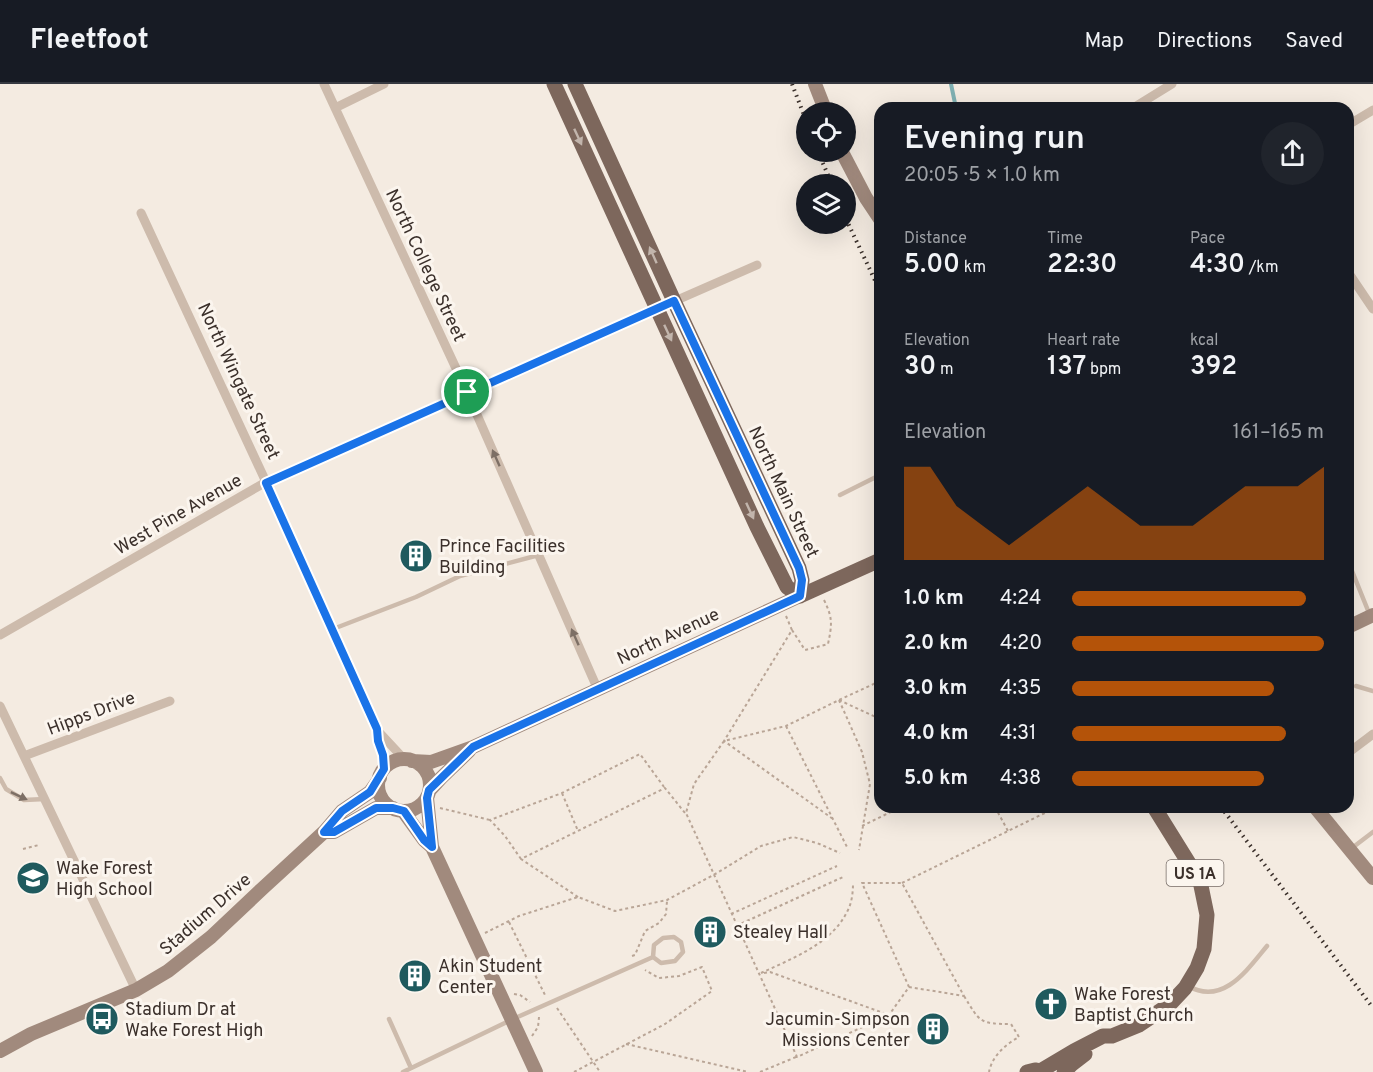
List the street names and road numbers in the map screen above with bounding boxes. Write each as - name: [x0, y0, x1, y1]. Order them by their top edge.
- street label: North College Street: [379, 186, 470, 346]
- street label: North Wingate Street: [191, 300, 284, 464]
- street label: North Main Street: [742, 423, 823, 562]
- street label: West Pine Avenue: [111, 470, 247, 561]
- street label: North Avenue: [614, 604, 723, 671]
- street label: Hipps Drive: [44, 687, 139, 742]
- road number: US 1A: [1166, 860, 1224, 886]
- street label: Stadium Drive: [155, 869, 257, 961]

